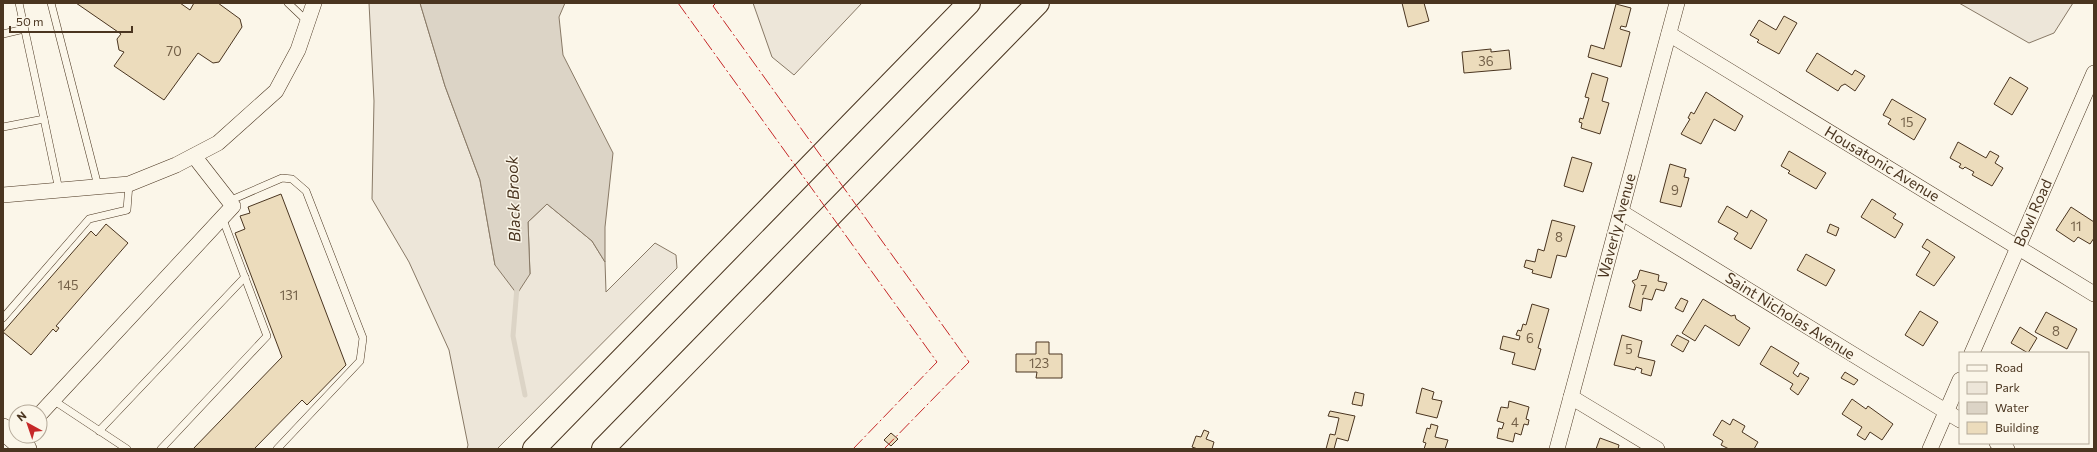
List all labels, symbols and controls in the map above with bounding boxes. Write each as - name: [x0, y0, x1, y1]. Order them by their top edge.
- scale bar: [10, 8, 132, 34]
- text: 50 m: [16, 14, 44, 28]
- house number: 70: [166, 43, 182, 59]
- house number: 36: [1478, 53, 1494, 69]
- house number: 15: [1900, 114, 1914, 130]
- street label: Housatonic Avenue: [1822, 122, 1943, 205]
- water label: Black Brook: [501, 155, 524, 243]
- street label: Waverly Avenue: [1593, 171, 1639, 280]
- street label: Bowl Road: [2009, 176, 2055, 249]
- house number: 9: [1671, 182, 1679, 198]
- house number: 11: [2070, 218, 2082, 234]
- house number: 8: [1555, 229, 1563, 245]
- street label: Saint Nicholas Avenue: [1722, 268, 1859, 362]
- house number: 145: [58, 277, 78, 293]
- house number: 7: [1641, 282, 1648, 298]
- house number: 131: [280, 287, 298, 303]
- house number: 8: [2052, 323, 2060, 339]
- house number: 6: [1526, 330, 1534, 346]
- house number: 5: [1625, 341, 1633, 357]
- legend: [1959, 352, 2089, 444]
- house number: 123: [1029, 355, 1049, 371]
- text: Road: [1995, 360, 2023, 374]
- text: Park: [1995, 380, 2021, 394]
- text: Water: [1995, 400, 2029, 414]
- north arrow: [8, 404, 48, 444]
- text: N: [14, 408, 29, 424]
- house number: 4: [1511, 414, 1519, 430]
- text: Building: [1995, 420, 2039, 434]

